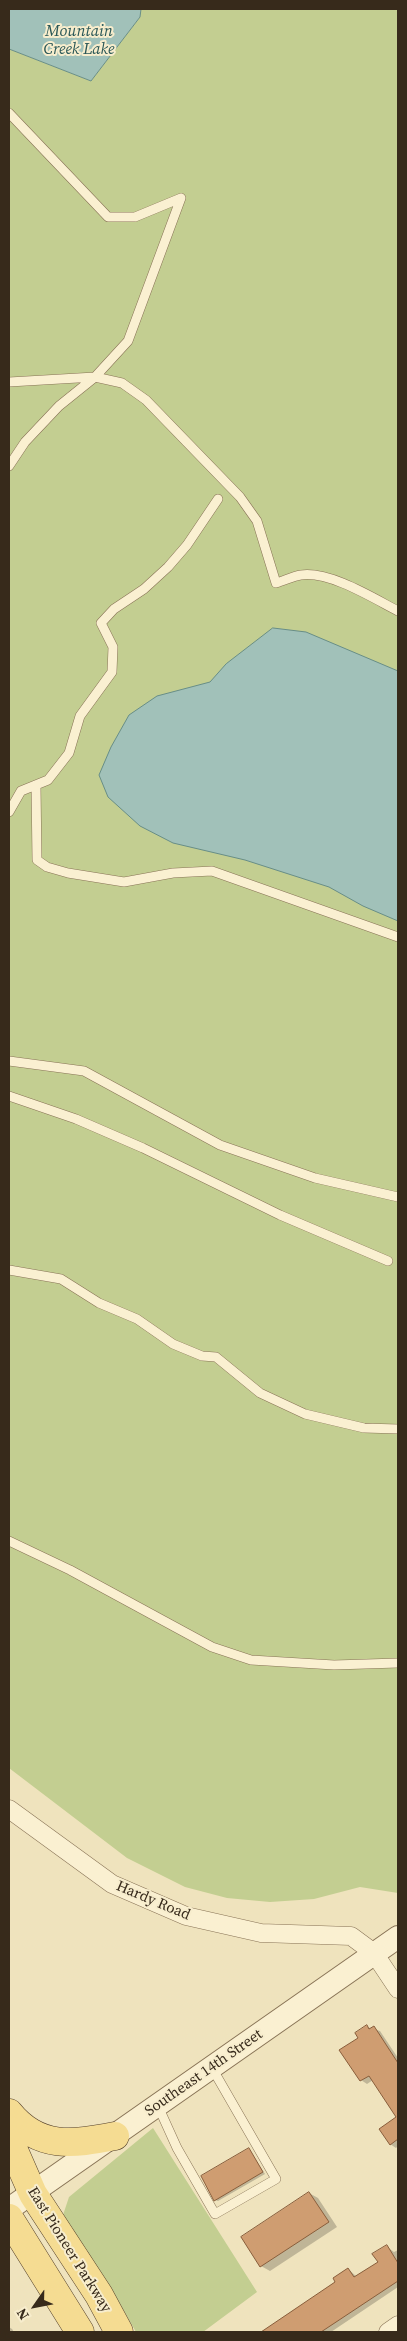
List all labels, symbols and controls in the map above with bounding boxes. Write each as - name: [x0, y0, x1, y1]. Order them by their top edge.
- water label: Mountain Creek Lake: [44, 22, 114, 60]
- street label: Hardy Road: [113, 1877, 193, 1925]
- street label: Southeast 14th Street: [142, 2026, 266, 2120]
- street label: East Pioneer Parkway: [23, 2184, 115, 2316]
- north arrow: [10, 2281, 60, 2331]
- text: N: [11, 2304, 34, 2324]

